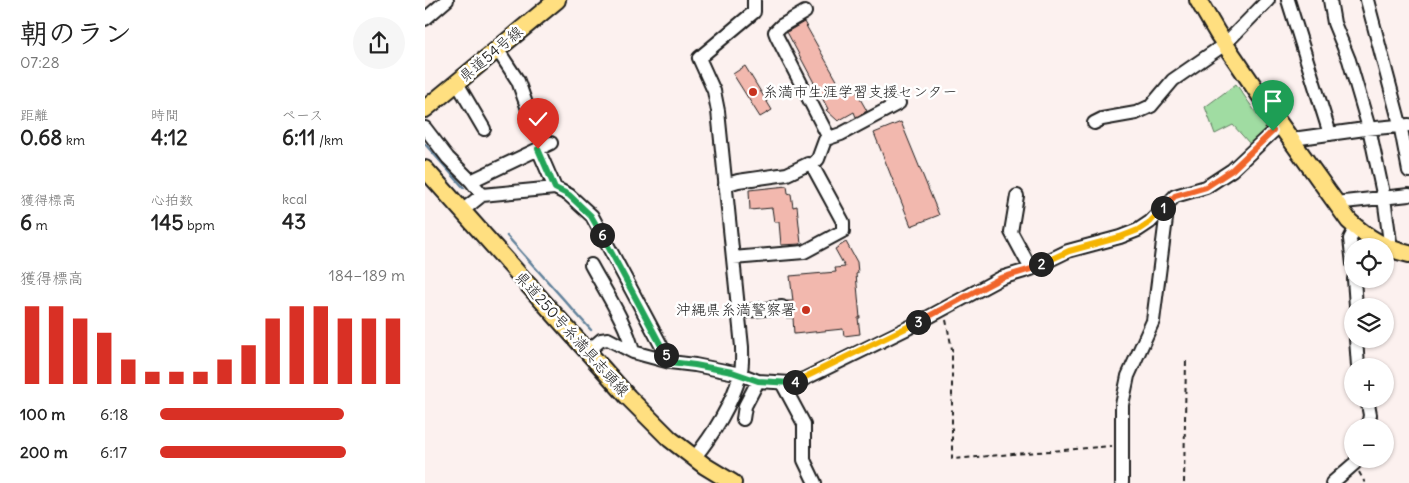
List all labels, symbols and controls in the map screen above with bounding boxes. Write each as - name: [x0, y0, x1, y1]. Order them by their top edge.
- text: 朝のラン: [20, 15, 132, 51]
- button: share: [353, 17, 405, 69]
- street label: 県道54号線: [455, 21, 526, 86]
- text: 07:28: [20, 52, 60, 72]
- pin: [1252, 80, 1294, 131]
- place label: 糸満市生涯学習支援センター: [763, 82, 957, 101]
- marker: 糸満市生涯学習支援センター: [747, 86, 759, 98]
- icon: arrive: [1259, 87, 1287, 115]
- pin: [517, 98, 559, 149]
- icon: check: [524, 105, 552, 133]
- text: 距離: [20, 106, 48, 124]
- text: 時間: [151, 106, 179, 124]
- text: ペース: [282, 106, 323, 124]
- text: 0.68: [20, 124, 62, 151]
- text: 4:12: [151, 124, 188, 151]
- text: 6:11: [282, 124, 316, 151]
- text: km: [62, 131, 85, 149]
- text: /km: [316, 131, 343, 149]
- text: kcal: [282, 190, 307, 208]
- text: 獲得標高: [20, 191, 76, 209]
- text: 心拍数: [151, 191, 193, 209]
- pin: 1: [1151, 196, 1175, 220]
- text: 1: [1161, 199, 1166, 217]
- text: 43: [282, 208, 306, 235]
- text: 6: [20, 209, 32, 236]
- text: 145: [151, 209, 184, 236]
- text: m: [32, 216, 48, 234]
- text: bpm: [184, 216, 215, 234]
- pin: 6: [589, 222, 615, 248]
- text: 6: [598, 226, 607, 244]
- map controls: [1344, 238, 1394, 468]
- button: locate: [1344, 238, 1394, 288]
- pin: 2: [1029, 252, 1053, 276]
- text: 2: [1038, 255, 1045, 273]
- text: 184–189 m: [328, 265, 405, 285]
- street label: 県道250号糸満具志頭線: [511, 267, 634, 400]
- text: 獲得標高: [20, 268, 84, 288]
- button: layers: [1344, 298, 1394, 348]
- place label: 沖縄県糸満警察署: [676, 300, 796, 319]
- marker: 沖縄県糸満警察署: [800, 304, 812, 316]
- pin: 3: [905, 310, 931, 334]
- text: 3: [915, 313, 922, 331]
- pin: 5: [653, 342, 679, 368]
- text: 5: [662, 346, 671, 364]
- button: +: [1344, 358, 1394, 408]
- pin: 4: [783, 370, 807, 394]
- text: 4: [791, 373, 800, 391]
- text: 100 m: [20, 404, 65, 424]
- text: 6:18: [100, 404, 128, 424]
- button: −: [1344, 418, 1394, 468]
- text: 200 m: [20, 442, 68, 462]
- text: 6:17: [100, 442, 127, 462]

